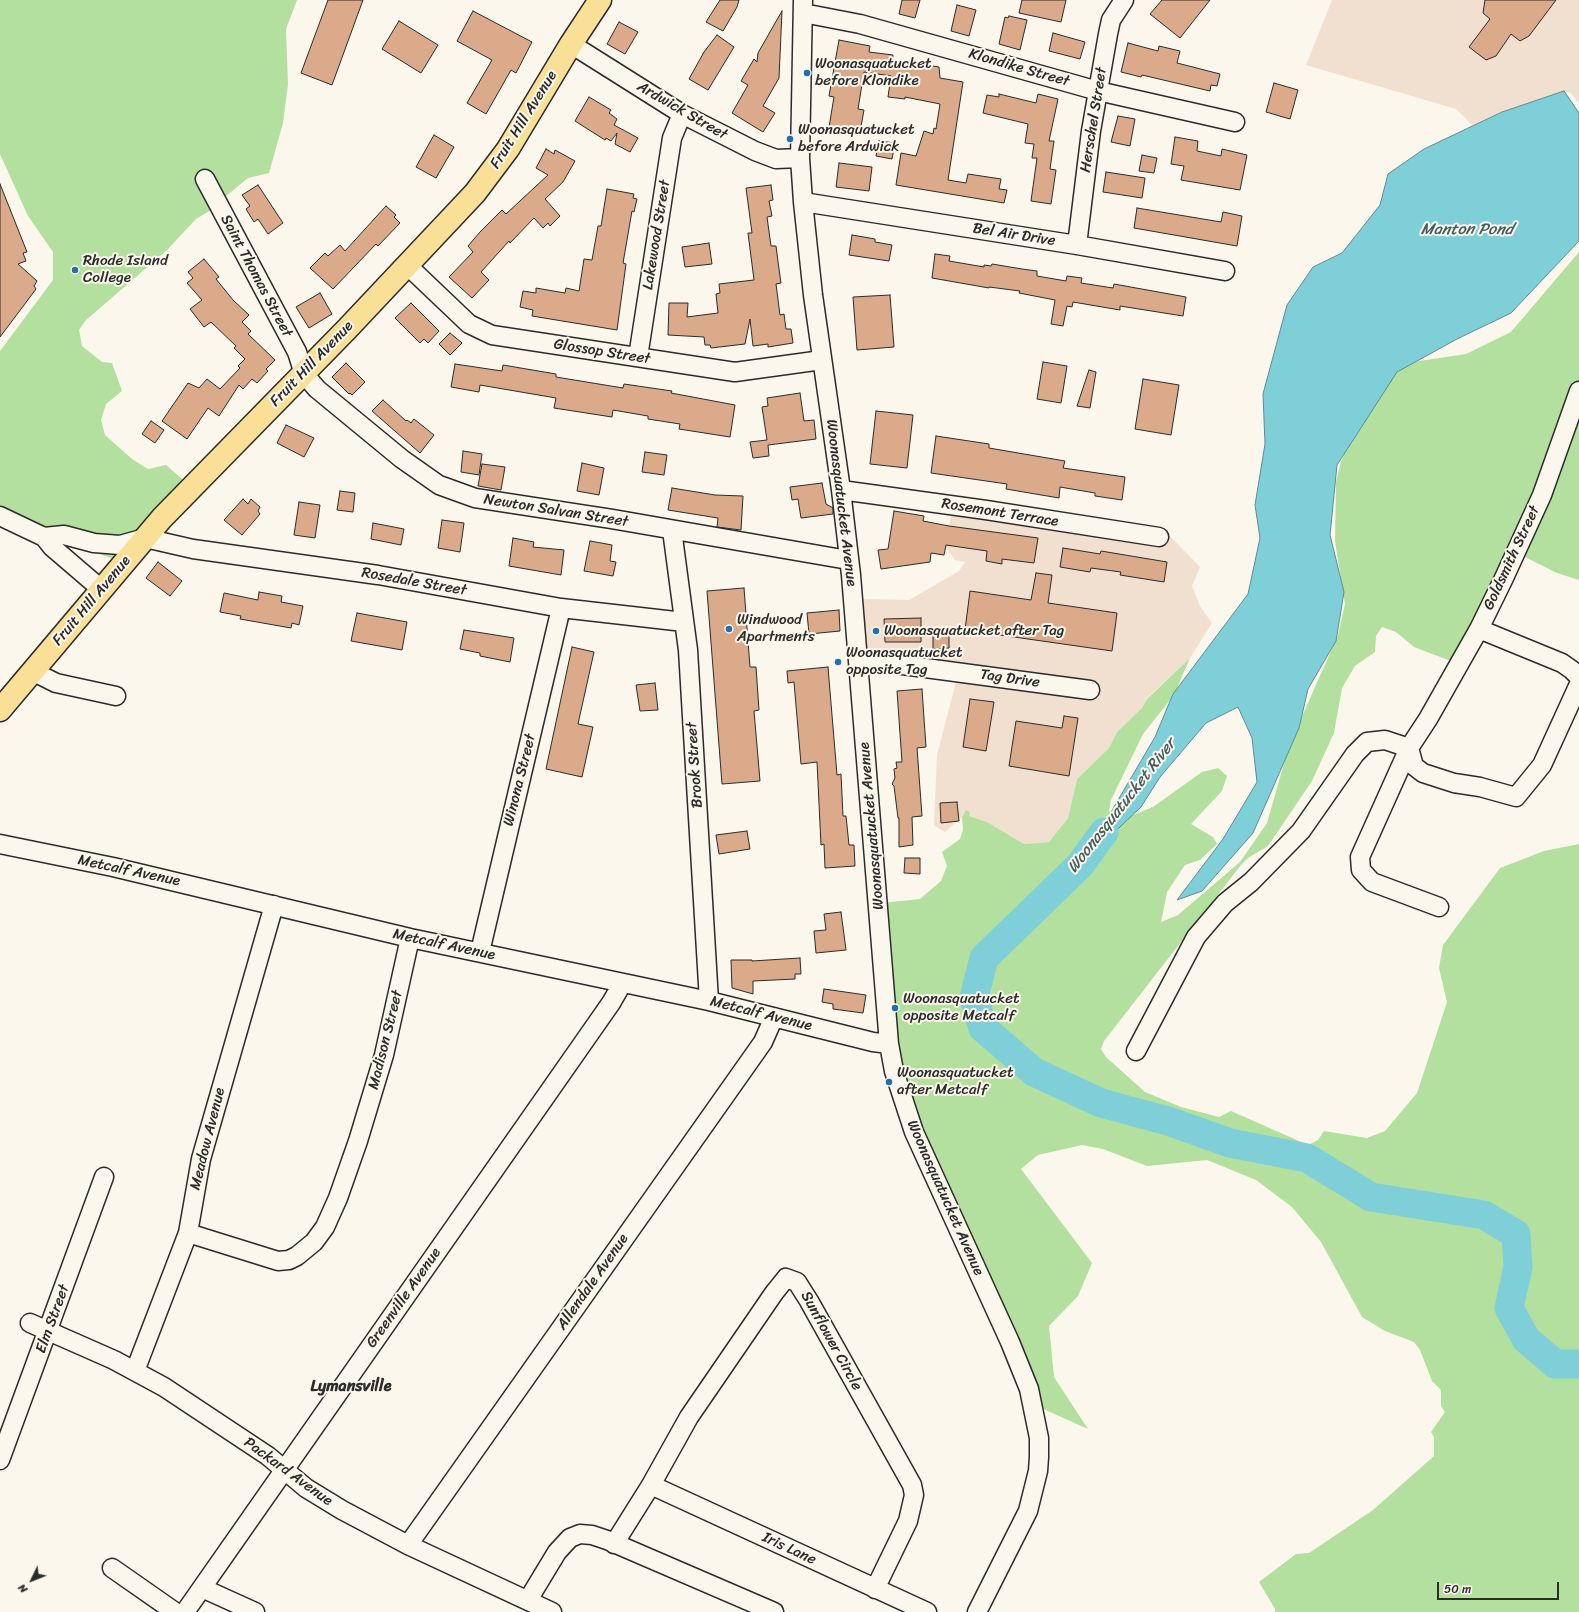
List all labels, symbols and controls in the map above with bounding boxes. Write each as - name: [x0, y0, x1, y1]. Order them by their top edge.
- street label: Klondike Street: [967, 45, 1071, 91]
- place label: Woonasquatucket before Klondike: [815, 55, 932, 90]
- street label: Herschel Street: [1077, 66, 1111, 174]
- street label: Fruit Hill Avenue: [487, 68, 561, 172]
- marker: Woonasquatucket before Klondike: [802, 68, 812, 78]
- street label: Ardwick Street: [634, 78, 730, 144]
- place label: Woonasquatucket before Ardwick: [798, 121, 915, 156]
- marker: Woonasquatucket before Ardwick: [785, 134, 795, 144]
- street label: Lakewood Street: [639, 179, 675, 291]
- street label: Saint Thomas Street: [216, 212, 296, 340]
- street label: Bel Air Drive: [971, 220, 1057, 250]
- water label: Manton Pond: [1421, 220, 1513, 240]
- place label: Rhode Island College: [83, 252, 168, 287]
- marker: Rhode Island College: [70, 265, 80, 275]
- street label: Fruit Hill Avenue: [267, 317, 357, 411]
- street label: Glossop Street: [553, 335, 651, 369]
- street label: Woonasquatucket Avenue: [822, 418, 860, 588]
- street label: Newton Salvan Street: [482, 491, 630, 531]
- street label: Rosemont Terrace: [940, 495, 1060, 531]
- street label: Goldsmith Street: [1480, 503, 1544, 613]
- street label: Fruit Hill Avenue: [49, 552, 135, 650]
- street label: Rosedale Street: [360, 564, 468, 600]
- place label: Windwood Apartments: [737, 611, 815, 646]
- place label: Woonasquatucket after Tag: [884, 622, 1064, 640]
- marker: Windwood Apartments: [724, 624, 734, 634]
- marker: Woonasquatucket after Tag: [871, 626, 881, 636]
- place label: Woonasquatucket opposite Tag: [846, 644, 963, 679]
- marker: Woonasquatucket opposite Tag: [833, 657, 843, 667]
- street label: Tag Drive: [979, 666, 1041, 692]
- street label: Brook Street: [683, 721, 707, 809]
- street label: Winona Street: [500, 732, 540, 828]
- water label: Woonasquatucket River: [1064, 735, 1180, 877]
- street label: Woonasquatucket Avenue: [856, 741, 888, 911]
- street label: Metcalf Avenue: [76, 851, 182, 891]
- street label: Metcalf Avenue: [391, 925, 497, 965]
- street label: Madison Street: [365, 988, 407, 1092]
- place label: Woonasquatucket opposite Metcalf: [903, 990, 1020, 1025]
- street label: Metcalf Avenue: [708, 993, 814, 1035]
- marker: Woonasquatucket opposite Metcalf: [890, 1003, 900, 1013]
- place label: Woonasquatucket after Metcalf: [897, 1064, 1014, 1099]
- marker: Woonasquatucket after Metcalf: [884, 1077, 894, 1087]
- street label: Meadow Avenue: [187, 1086, 229, 1192]
- street label: Woonasquatucket Avenue: [903, 1117, 987, 1279]
- street label: Allendale Avenue: [553, 1231, 633, 1333]
- street label: Greenville Avenue: [363, 1244, 445, 1352]
- street label: Elm Street: [32, 1282, 74, 1356]
- street label: Sunflower Circle: [796, 1288, 866, 1394]
- district label: Lymansville: [311, 1377, 391, 1397]
- street label: Packard Avenue: [240, 1434, 336, 1510]
- street label: Iris Lane: [759, 1529, 819, 1569]
- north arrow: [12, 1560, 52, 1600]
- scale bar: [1439, 1574, 1561, 1600]
- text: 50 m: [1444, 1578, 1471, 1600]
- text: N: [13, 1579, 32, 1598]

